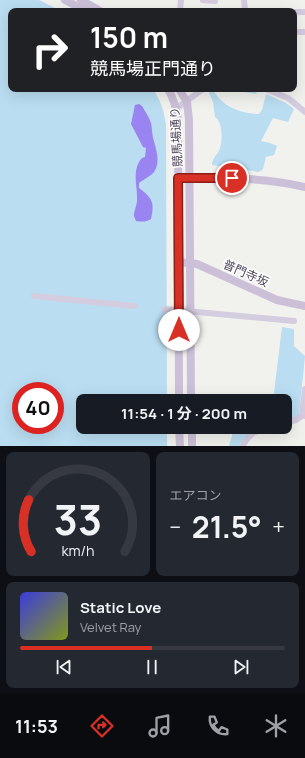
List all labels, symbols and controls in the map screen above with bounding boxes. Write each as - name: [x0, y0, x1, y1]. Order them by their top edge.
- text: 150 m: [90, 18, 168, 56]
- icon: right: [24, 24, 76, 76]
- text: 競馬場正門通り: [90, 56, 216, 80]
- street label: 競馬場通り: [166, 107, 186, 167]
- pin: [215, 161, 249, 195]
- icon: arrive: [221, 167, 243, 189]
- street label: 普門寺坂: [221, 255, 271, 291]
- position arrow: [158, 309, 200, 351]
- speed limit sign: 40: [12, 382, 64, 434]
- text: 11:54 · 1 分 · 200 m: [121, 403, 247, 424]
- text: エアコン: [170, 486, 222, 504]
- text: 33: [54, 491, 102, 547]
- text: 21.5°: [192, 506, 262, 547]
- text: −: [170, 512, 181, 542]
- text: +: [272, 512, 285, 542]
- text: km/h: [61, 541, 94, 560]
- text: Static Love: [80, 597, 161, 618]
- text: Velvet Ray: [80, 618, 141, 636]
- icon: previous: [53, 656, 75, 678]
- icon: pause: [141, 656, 163, 678]
- icon: next: [230, 656, 252, 678]
- icon: directions: [88, 712, 116, 740]
- icon: music: [146, 712, 174, 740]
- icon: phone: [204, 712, 232, 740]
- icon: climate: [262, 712, 290, 740]
- text: 11:53: [15, 714, 58, 738]

